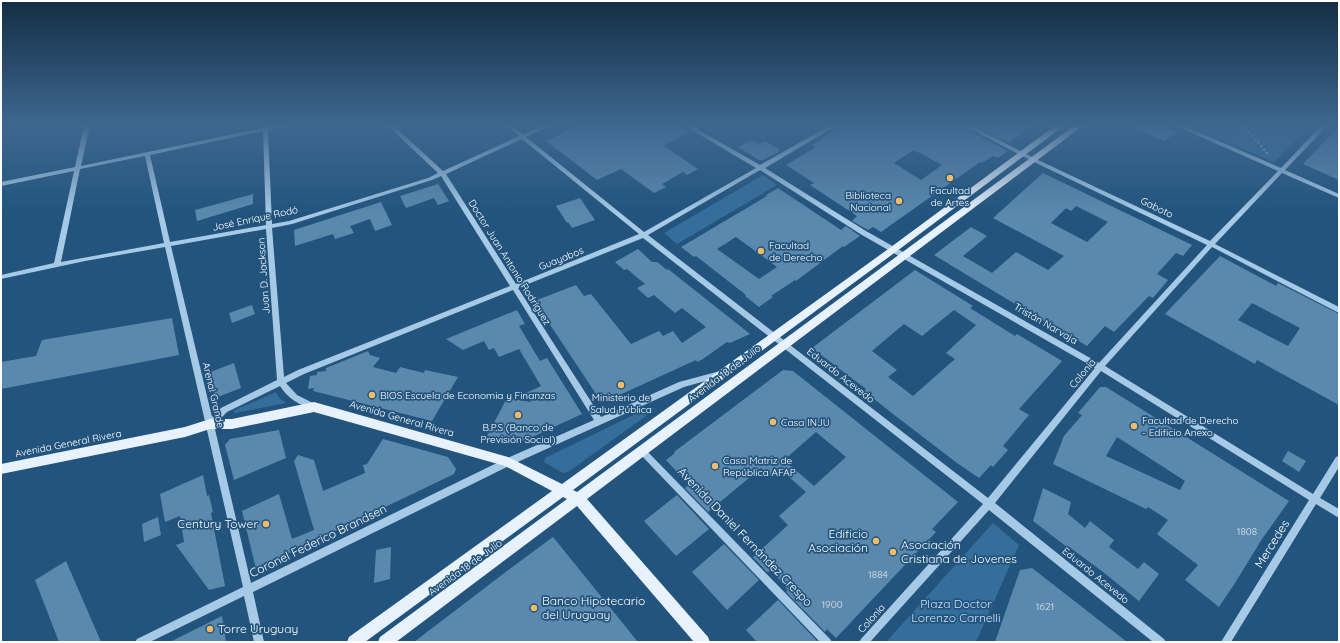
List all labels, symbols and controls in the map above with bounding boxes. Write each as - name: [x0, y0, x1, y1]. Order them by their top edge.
- marker: Facultad de Artes: [945, 173, 955, 183]
- place label: Facultad de Artes: [930, 184, 970, 209]
- place label: Biblioteca Nacional: [846, 189, 891, 214]
- street label: Gaboto: [1138, 194, 1175, 221]
- marker: Biblioteca Nacional: [894, 196, 904, 206]
- street label: Doctor Juan Antonio Rodríguez: [465, 197, 554, 328]
- street label: José Enrique Rodó: [211, 203, 299, 234]
- street label: Juan D. Jackson: [254, 237, 273, 315]
- place label: Facultad de Derecho: [769, 239, 823, 264]
- street label: Guayabos: [537, 243, 586, 273]
- marker: Facultad de Derecho: [756, 246, 766, 256]
- street label: Tristán Narvaja: [1011, 300, 1080, 347]
- street label: Avenida 18 de Julio: [685, 342, 763, 405]
- street label: Eduardo Acevedo: [804, 345, 877, 406]
- street label: Colonia: [1066, 356, 1099, 391]
- street label: Arenal Grande: [200, 361, 227, 429]
- marker: Ministerio de Salud Pública: [616, 380, 626, 390]
- place label: BIOS Escuela de Economia y Finanzas: [380, 389, 556, 402]
- marker: BIOS Escuela de Economia y Finanzas: [367, 390, 377, 400]
- place label: Ministerio de Salud Pública: [590, 391, 652, 416]
- street label: Avenida General Rivera: [348, 397, 456, 440]
- marker: B.P.S (Banco de Previsión Social): [513, 410, 523, 420]
- place label: Facultad de Derecho - Edificio Anexo: [1142, 414, 1238, 439]
- place label: Casa INJU: [781, 416, 830, 429]
- marker: Casa INJU: [768, 417, 778, 427]
- place label: B.P.S (Banco de Previsión Social): [480, 421, 556, 446]
- marker: Facultad de Derecho - Edificio Anexo: [1129, 421, 1139, 431]
- street label: Avenida General Rivera: [14, 427, 122, 460]
- place label: Casa Matriz de República AFAP: [723, 454, 796, 479]
- marker: Casa Matriz de República AFAP: [710, 461, 720, 471]
- street label: Avenida Daniel Fernández Crespo: [675, 464, 816, 609]
- street label: Coronel Federico Brandsen: [247, 501, 389, 580]
- place label: Century Tower: [177, 516, 258, 531]
- street label: Mercedes: [1251, 517, 1292, 571]
- marker: Century Tower: [261, 519, 271, 529]
- house number: 1808: [1237, 525, 1257, 538]
- place label: Edificio Asociación: [808, 526, 868, 555]
- street label: Avenida 18 de Julio: [426, 536, 505, 599]
- marker: Edificio Asociación: [871, 536, 881, 546]
- place label: Asociación Cristiana de Jovenes: [901, 537, 1017, 566]
- street label: Eduardo Acevedo: [1060, 544, 1132, 606]
- marker: Asociación Cristiana de Jovenes: [888, 547, 898, 557]
- house number: 1884: [868, 568, 888, 581]
- place label: Banco Hipotecario del Uruguay: [542, 593, 645, 622]
- park label: Plaza Doctor Lorenzo Carnelli: [911, 596, 1001, 625]
- house number: 1900: [821, 598, 843, 611]
- house number: 1621: [1036, 600, 1054, 613]
- street label: Colonia: [855, 601, 888, 636]
- marker: Banco Hipotecario del Uruguay: [529, 603, 539, 613]
- place label: Torre Uruguay: [218, 621, 298, 636]
- marker: Torre Uruguay: [205, 624, 215, 634]

